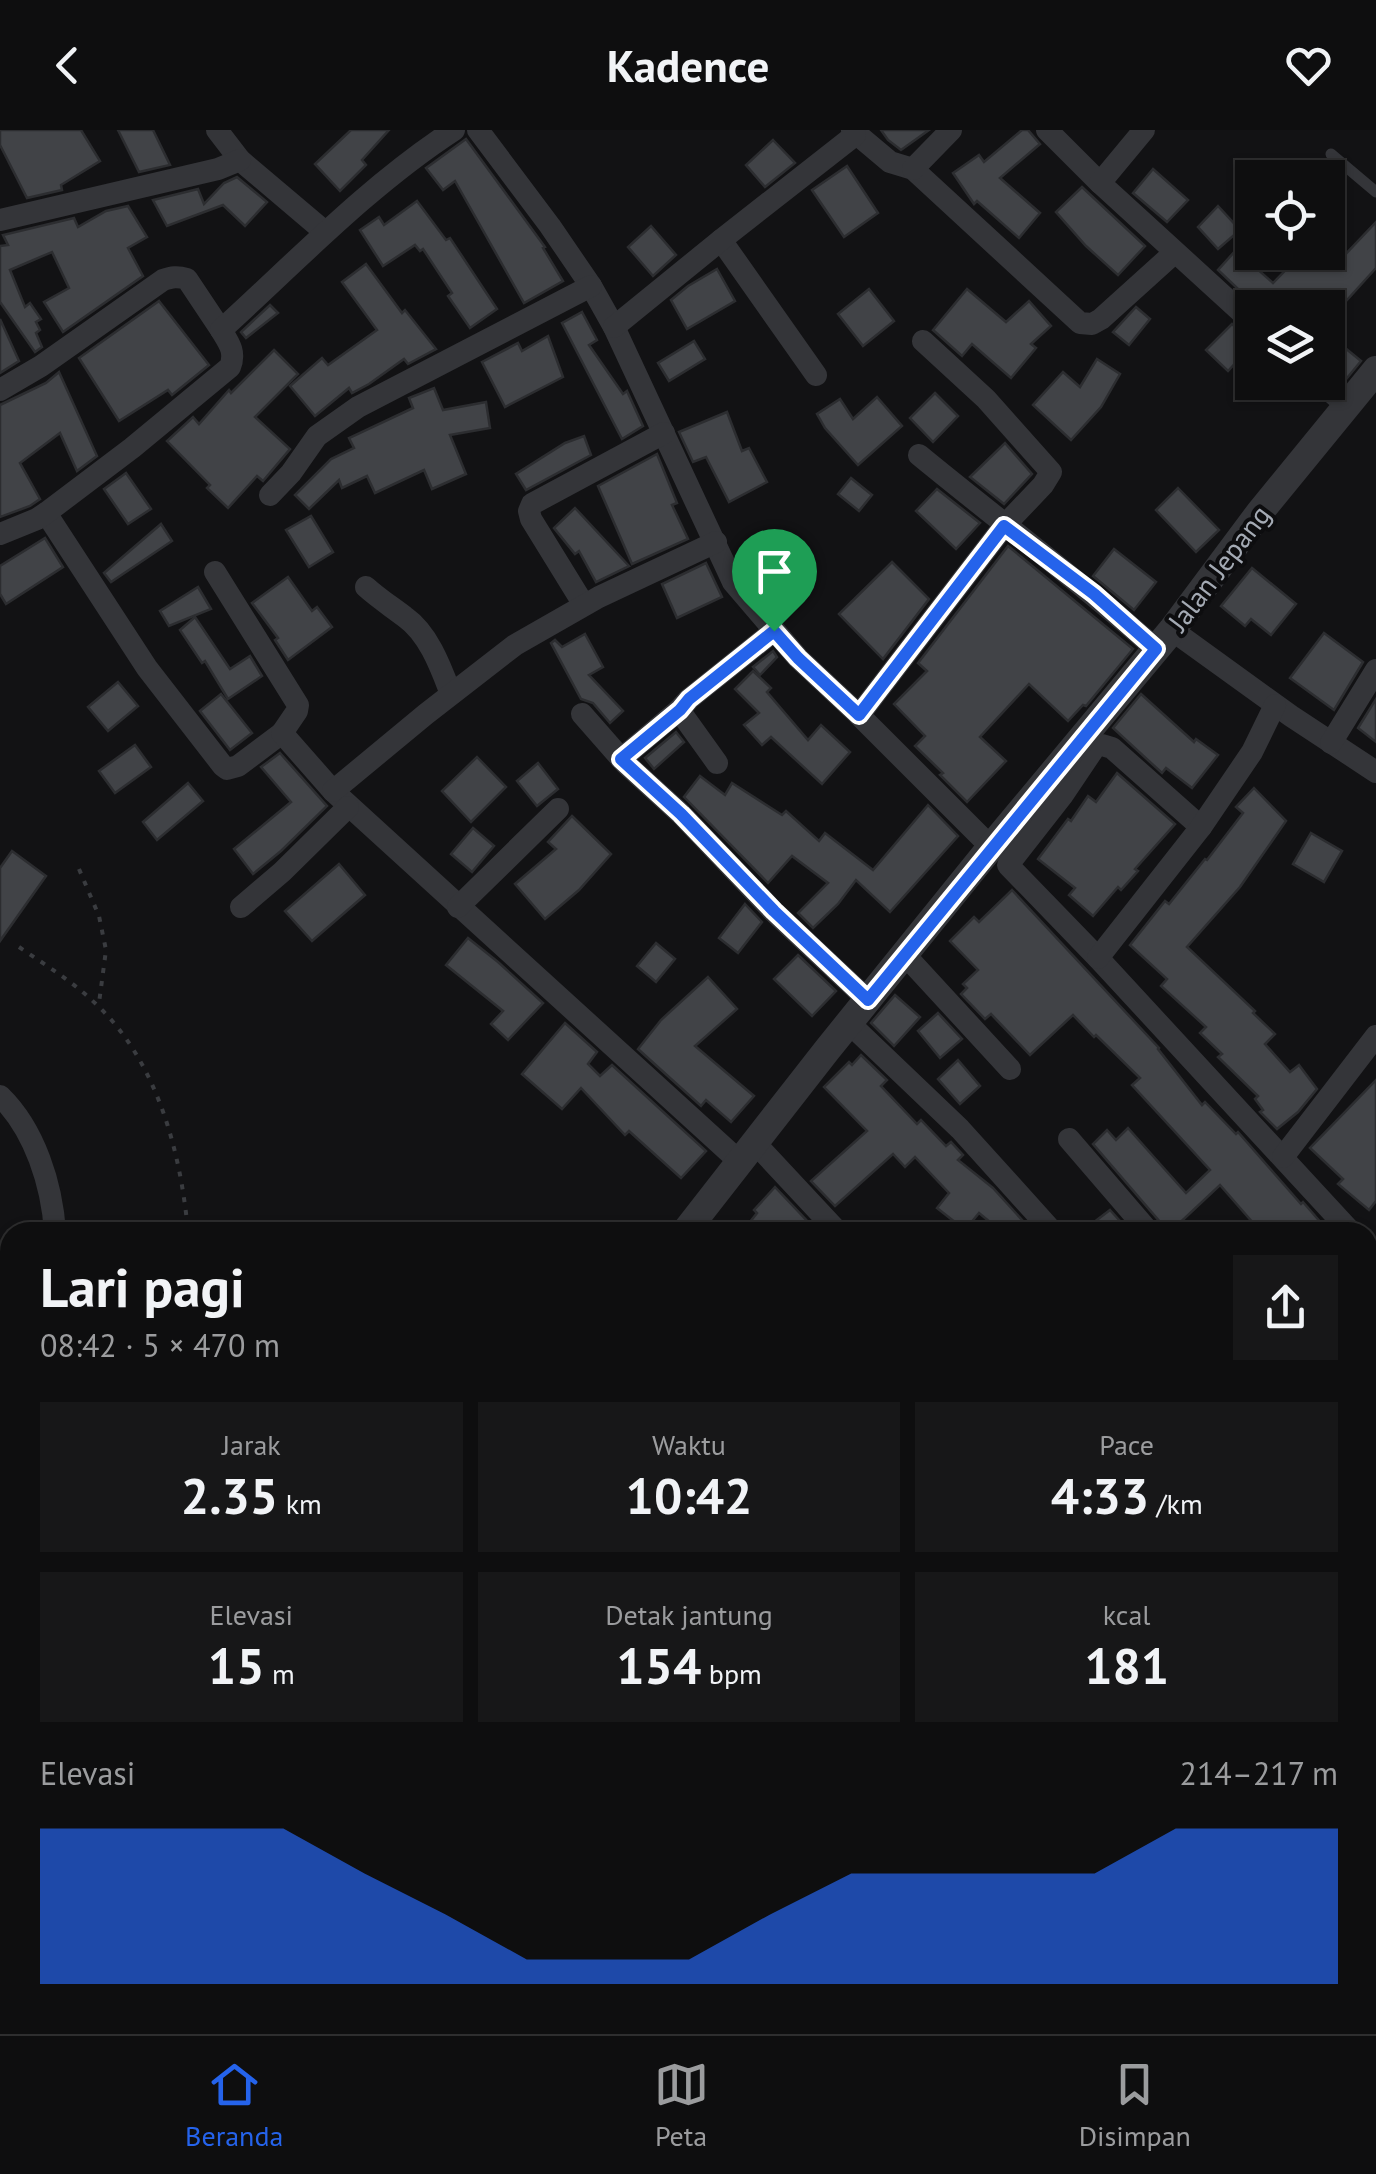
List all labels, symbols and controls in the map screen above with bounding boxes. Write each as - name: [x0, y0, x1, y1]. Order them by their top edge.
- text: Kadence: [607, 36, 769, 94]
- icon: back: [40, 38, 95, 93]
- icon: heart: [1281, 38, 1336, 93]
- map controls: [1235, 160, 1345, 400]
- button: locate: [1235, 160, 1345, 270]
- button: layers: [1235, 290, 1345, 400]
- street label: Jalan Jepang: [1158, 497, 1278, 639]
- pin: [732, 529, 817, 632]
- icon: arrive: [747, 544, 802, 599]
- text: Lari pagi: [40, 1251, 245, 1322]
- button: share: [1233, 1255, 1338, 1360]
- text: 08:42 · 5 × 470 m: [40, 1324, 280, 1366]
- text: Jarak: [222, 1426, 281, 1463]
- text: Waktu: [652, 1426, 726, 1463]
- text: Pace: [1099, 1426, 1154, 1463]
- text: 2.35: [181, 1463, 278, 1528]
- text: 10:42: [626, 1463, 752, 1528]
- text: 4:33: [1051, 1463, 1149, 1528]
- text: km: [278, 1485, 322, 1522]
- text: /km: [1149, 1485, 1203, 1522]
- text: Elevasi: [210, 1596, 293, 1633]
- text: Detak jantung: [605, 1596, 773, 1633]
- text: kcal: [1103, 1596, 1151, 1633]
- text: 15: [208, 1633, 265, 1698]
- text: 154: [616, 1633, 701, 1698]
- text: 181: [1084, 1633, 1169, 1698]
- text: m: [265, 1655, 295, 1692]
- text: bpm: [701, 1655, 762, 1692]
- text: Elevasi: [40, 1752, 135, 1794]
- text: 214–217 m: [1179, 1752, 1338, 1794]
- tab: Beranda: [185, 2057, 283, 2154]
- tab: Peta: [654, 2057, 709, 2154]
- tab: Disimpan: [1079, 2057, 1191, 2154]

